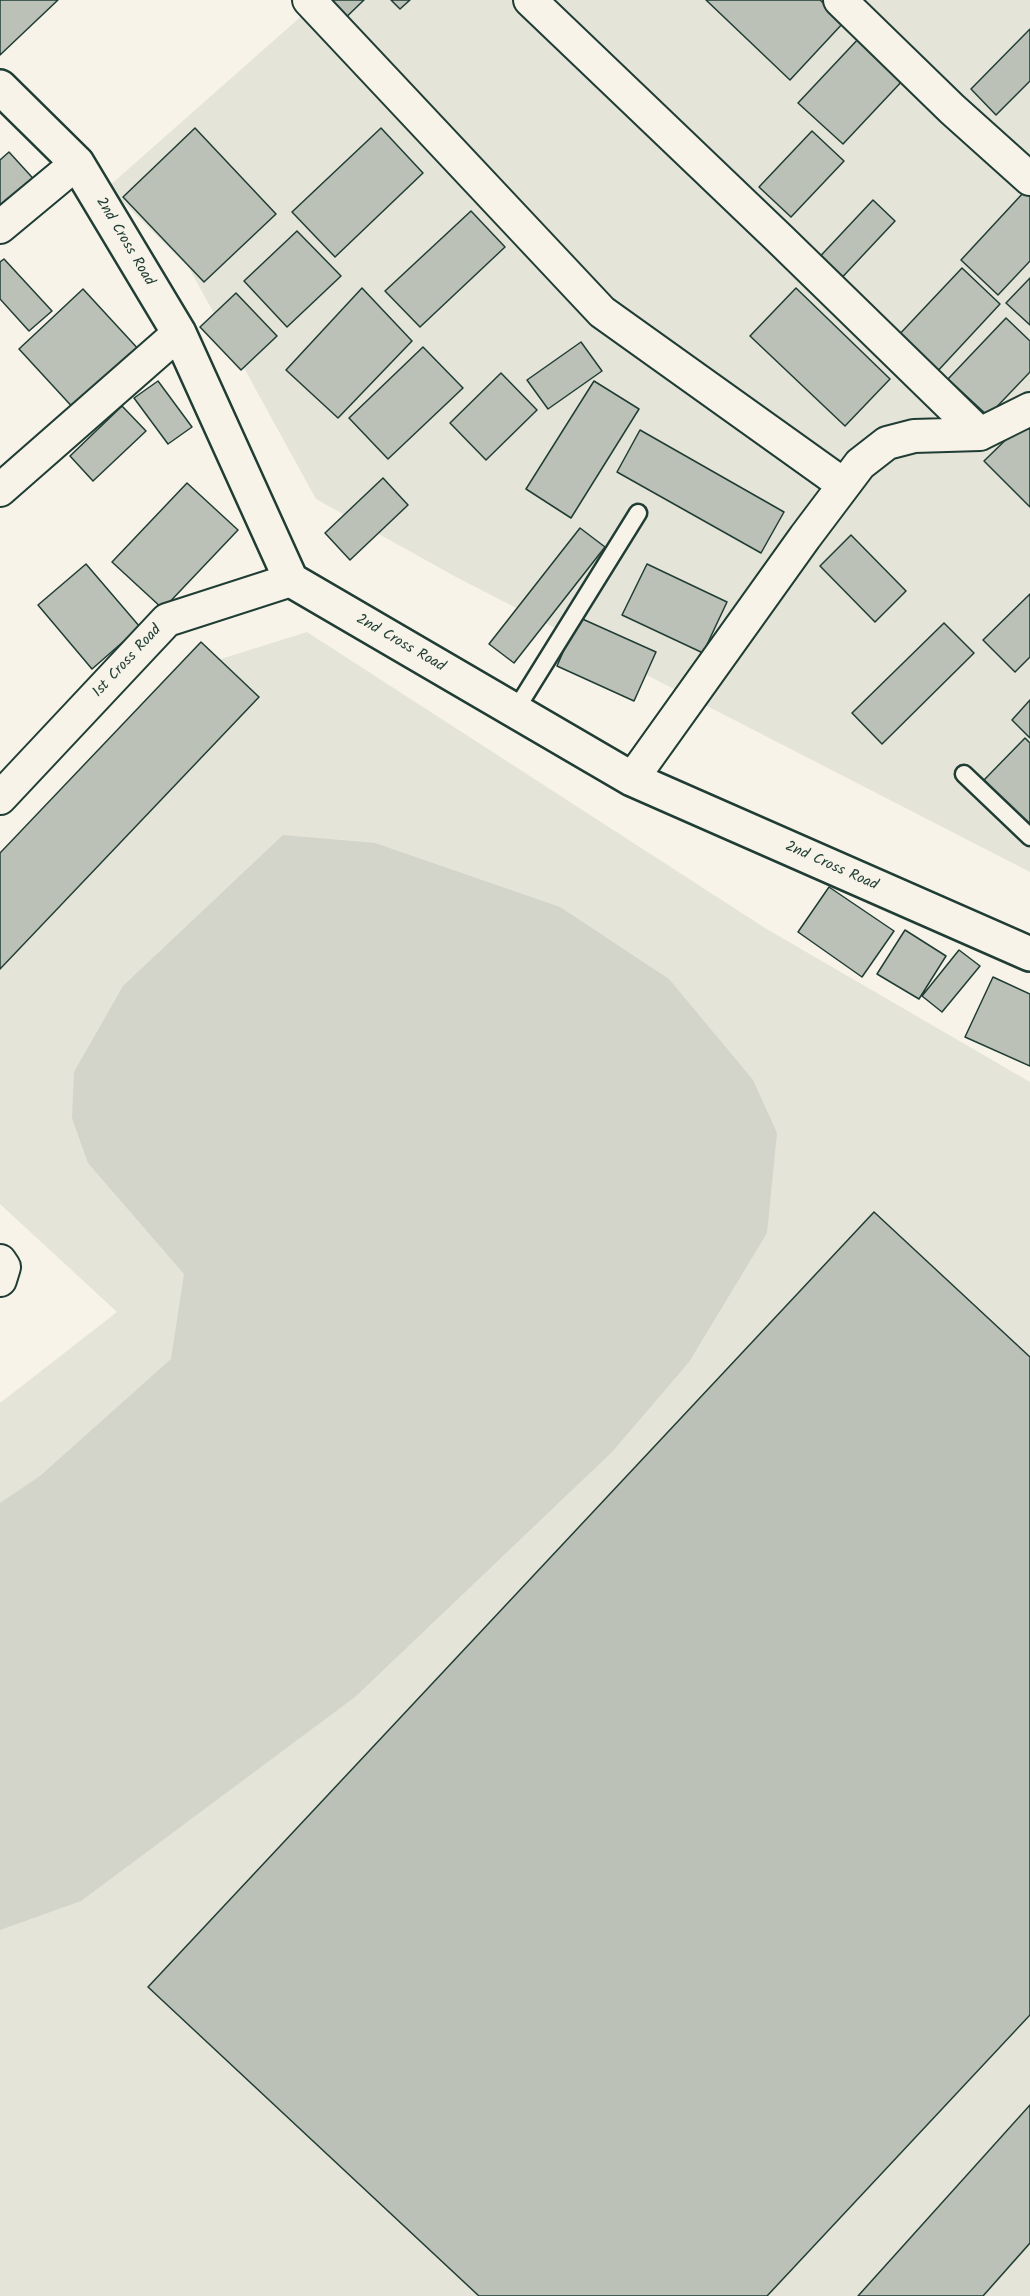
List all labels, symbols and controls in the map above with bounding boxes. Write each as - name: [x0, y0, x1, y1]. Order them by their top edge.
- street label: 2nd Cross Road: [91, 195, 157, 289]
- street label: 2nd Cross Road: [352, 611, 448, 677]
- street label: 1st Cross Road: [90, 622, 166, 702]
- street label: 2nd Cross Road: [782, 838, 880, 896]

